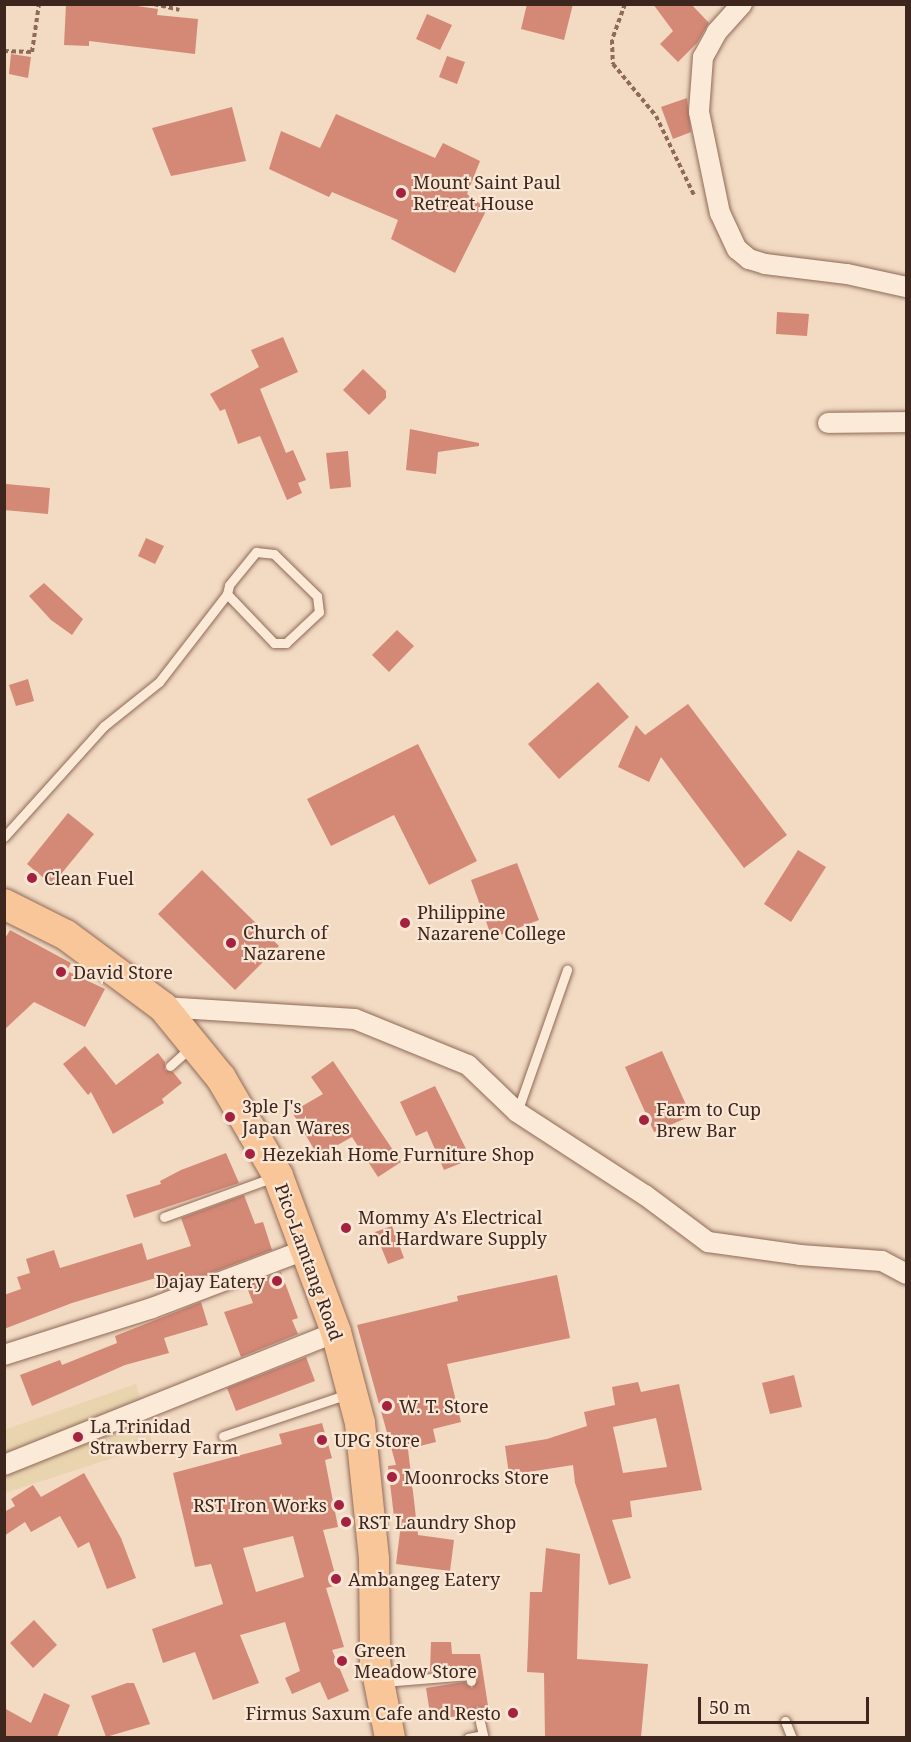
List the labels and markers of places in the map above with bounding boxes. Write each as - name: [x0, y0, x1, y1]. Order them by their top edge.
- place label: Mount Saint Paul Retreat House: [413, 172, 561, 214]
- marker: Mount Saint Paul Retreat House: [394, 186, 408, 200]
- place label: Clean Fuel: [44, 867, 134, 889]
- marker: Clean Fuel: [25, 871, 39, 885]
- place label: Philippine Nazarene College: [417, 902, 566, 944]
- marker: Philippine Nazarene College: [398, 916, 412, 930]
- place label: Church of Nazarene: [243, 922, 327, 964]
- marker: Church of Nazarene: [224, 936, 238, 950]
- place label: David Store: [73, 961, 173, 983]
- marker: David Store: [54, 965, 68, 979]
- place label: 3ple J's Japan Wares: [242, 1096, 350, 1138]
- place label: Farm to Cup Brew Bar: [656, 1099, 761, 1142]
- marker: 3ple J's Japan Wares: [223, 1110, 237, 1124]
- marker: Farm to Cup Brew Bar: [637, 1113, 651, 1127]
- place label: Hezekiah Home Furniture Shop: [262, 1143, 534, 1165]
- marker: Hezekiah Home Furniture Shop: [243, 1147, 257, 1161]
- place label: Mommy A's Electrical and Hardware Supply: [358, 1207, 547, 1250]
- marker: Mommy A's Electrical and Hardware Supply: [339, 1221, 353, 1235]
- place label: Dajay Eatery: [156, 1270, 265, 1292]
- marker: Dajay Eatery: [270, 1274, 284, 1288]
- place label: W. T. Store: [399, 1395, 489, 1417]
- marker: W. T. Store: [380, 1399, 394, 1413]
- place label: La Trinidad Strawberry Farm: [90, 1416, 238, 1458]
- place label: UPG Store: [334, 1429, 420, 1451]
- marker: La Trinidad Strawberry Farm: [71, 1430, 85, 1444]
- marker: UPG Store: [315, 1433, 329, 1447]
- place label: Moonrocks Store: [404, 1466, 549, 1488]
- marker: Moonrocks Store: [385, 1470, 399, 1484]
- place label: RST Iron Works: [193, 1494, 327, 1516]
- marker: RST Iron Works: [332, 1498, 346, 1512]
- place label: RST Laundry Shop: [358, 1511, 516, 1533]
- marker: RST Laundry Shop: [339, 1515, 353, 1529]
- place label: Ambangeg Eatery: [348, 1568, 500, 1590]
- marker: Ambangeg Eatery: [329, 1572, 343, 1586]
- place label: Green Meadow Store: [354, 1640, 477, 1682]
- marker: Green Meadow Store: [335, 1654, 349, 1668]
- place label: Firmus Saxum Cafe and Resto: [246, 1702, 501, 1724]
- marker: Firmus Saxum Cafe and Resto: [506, 1706, 520, 1720]

